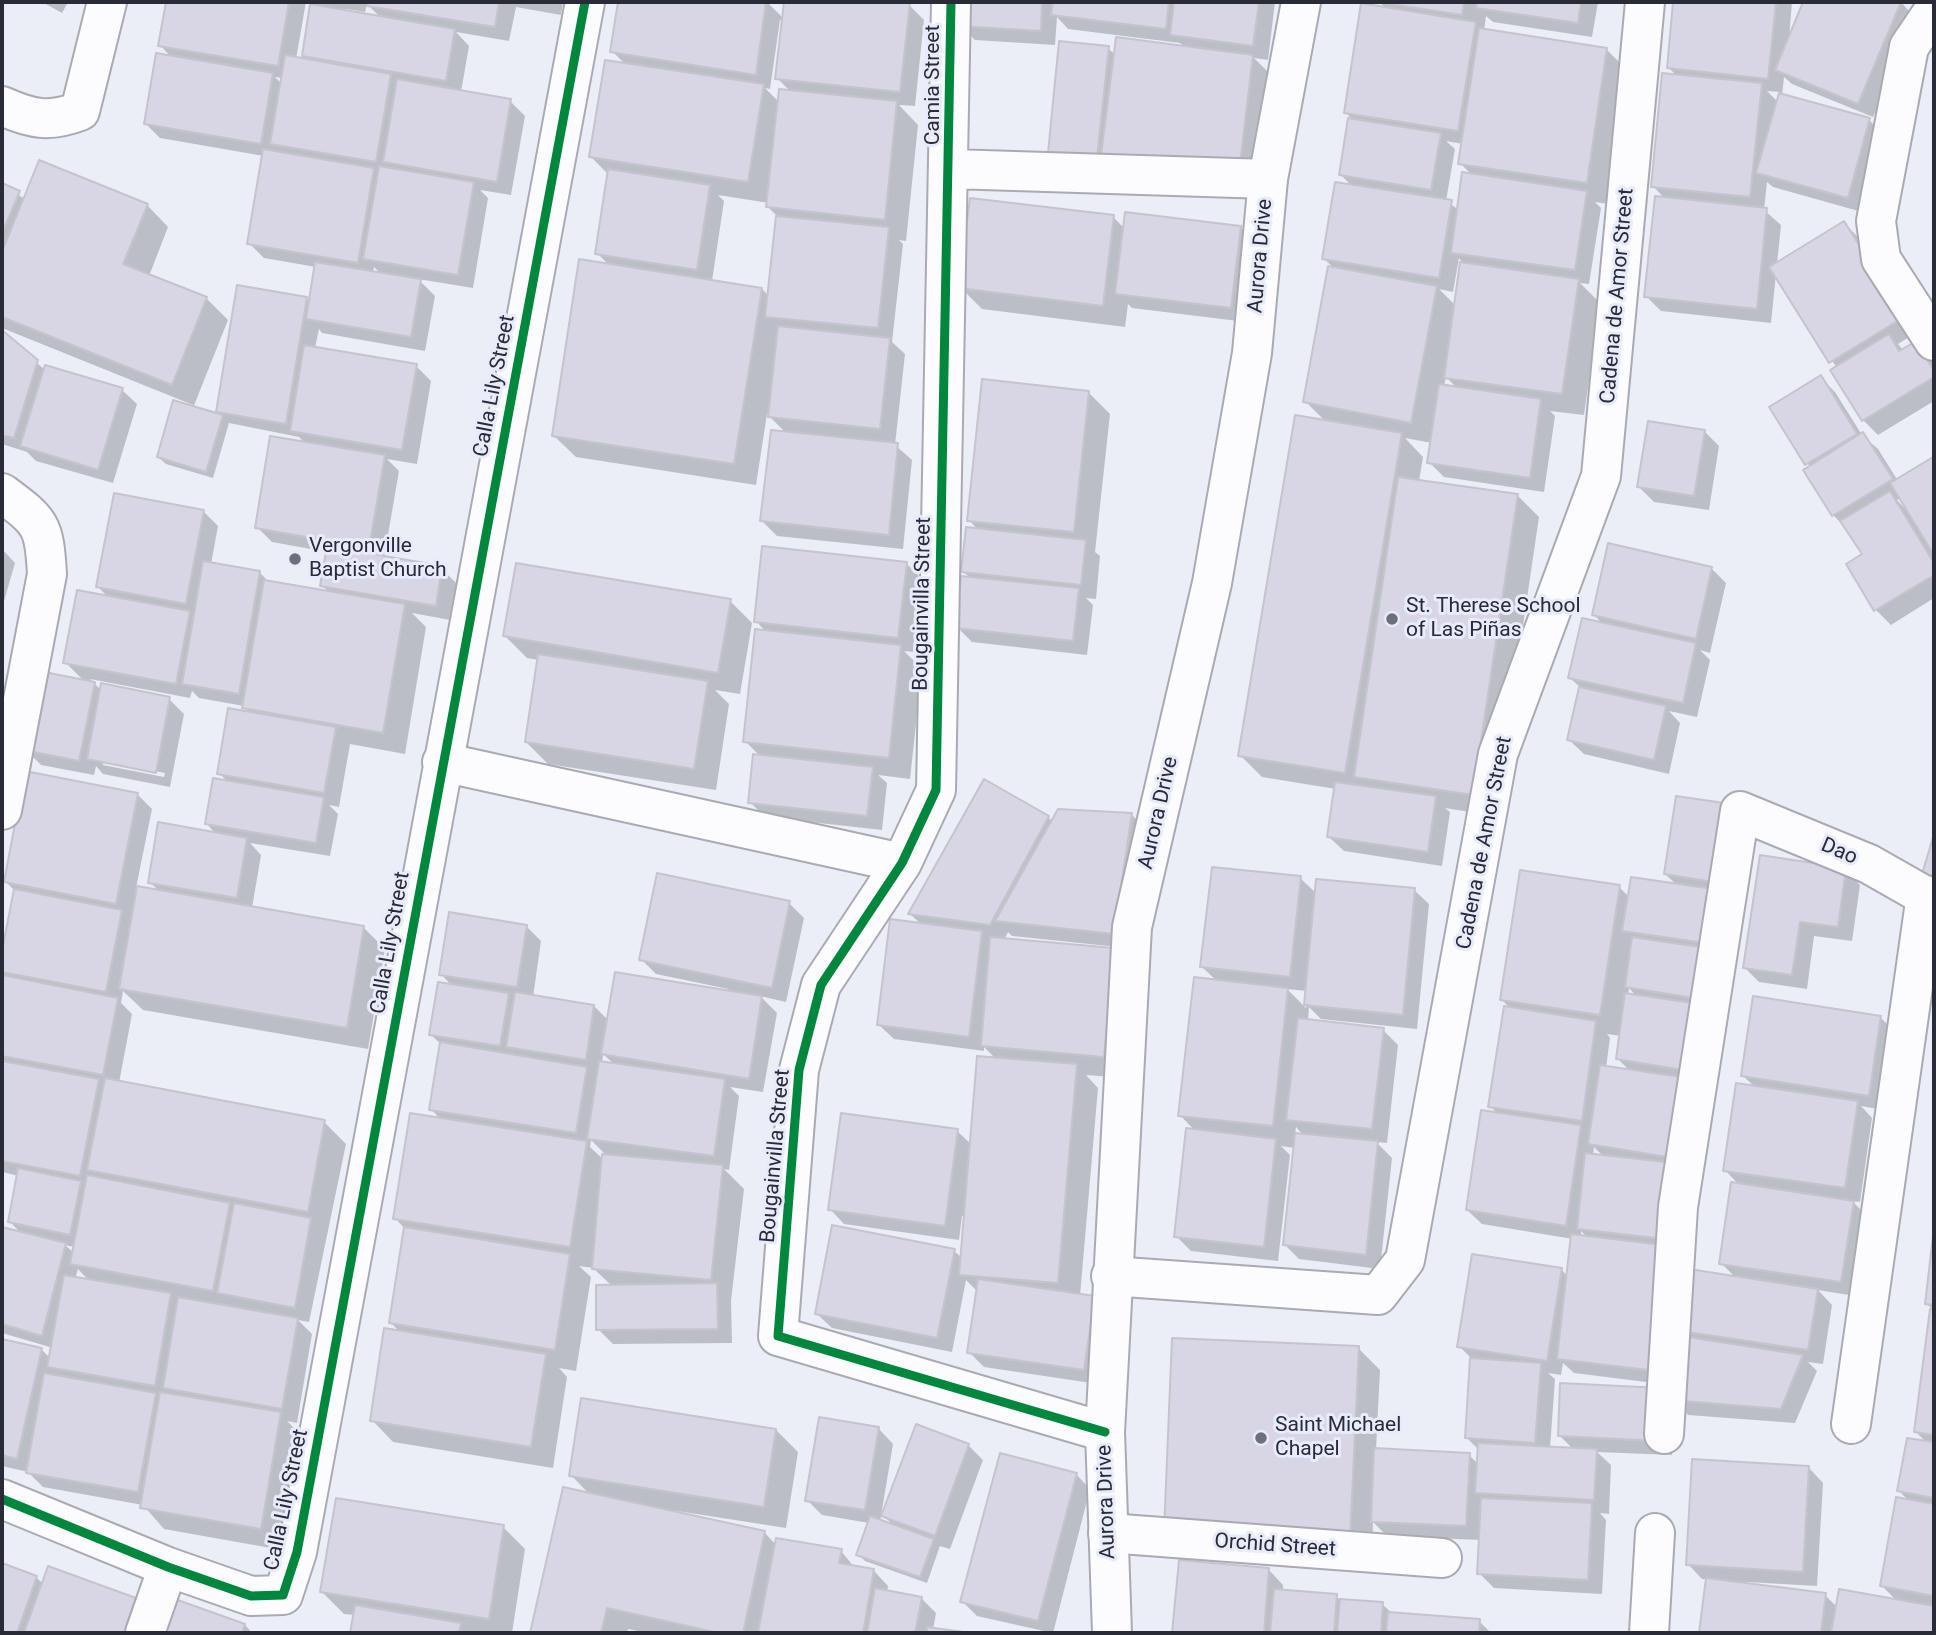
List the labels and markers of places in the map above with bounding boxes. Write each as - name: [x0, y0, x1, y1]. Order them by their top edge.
- place label: Vergonville Baptist Church: [309, 534, 446, 584]
- marker: Vergonville Baptist Church: [287, 551, 303, 567]
- place label: St. Therese School of Las Piñas: [1406, 594, 1581, 644]
- marker: St. Therese School of Las Piñas: [1384, 611, 1400, 627]
- place label: Saint Michael Chapel: [1275, 1413, 1401, 1463]
- marker: Saint Michael Chapel: [1253, 1430, 1269, 1446]

